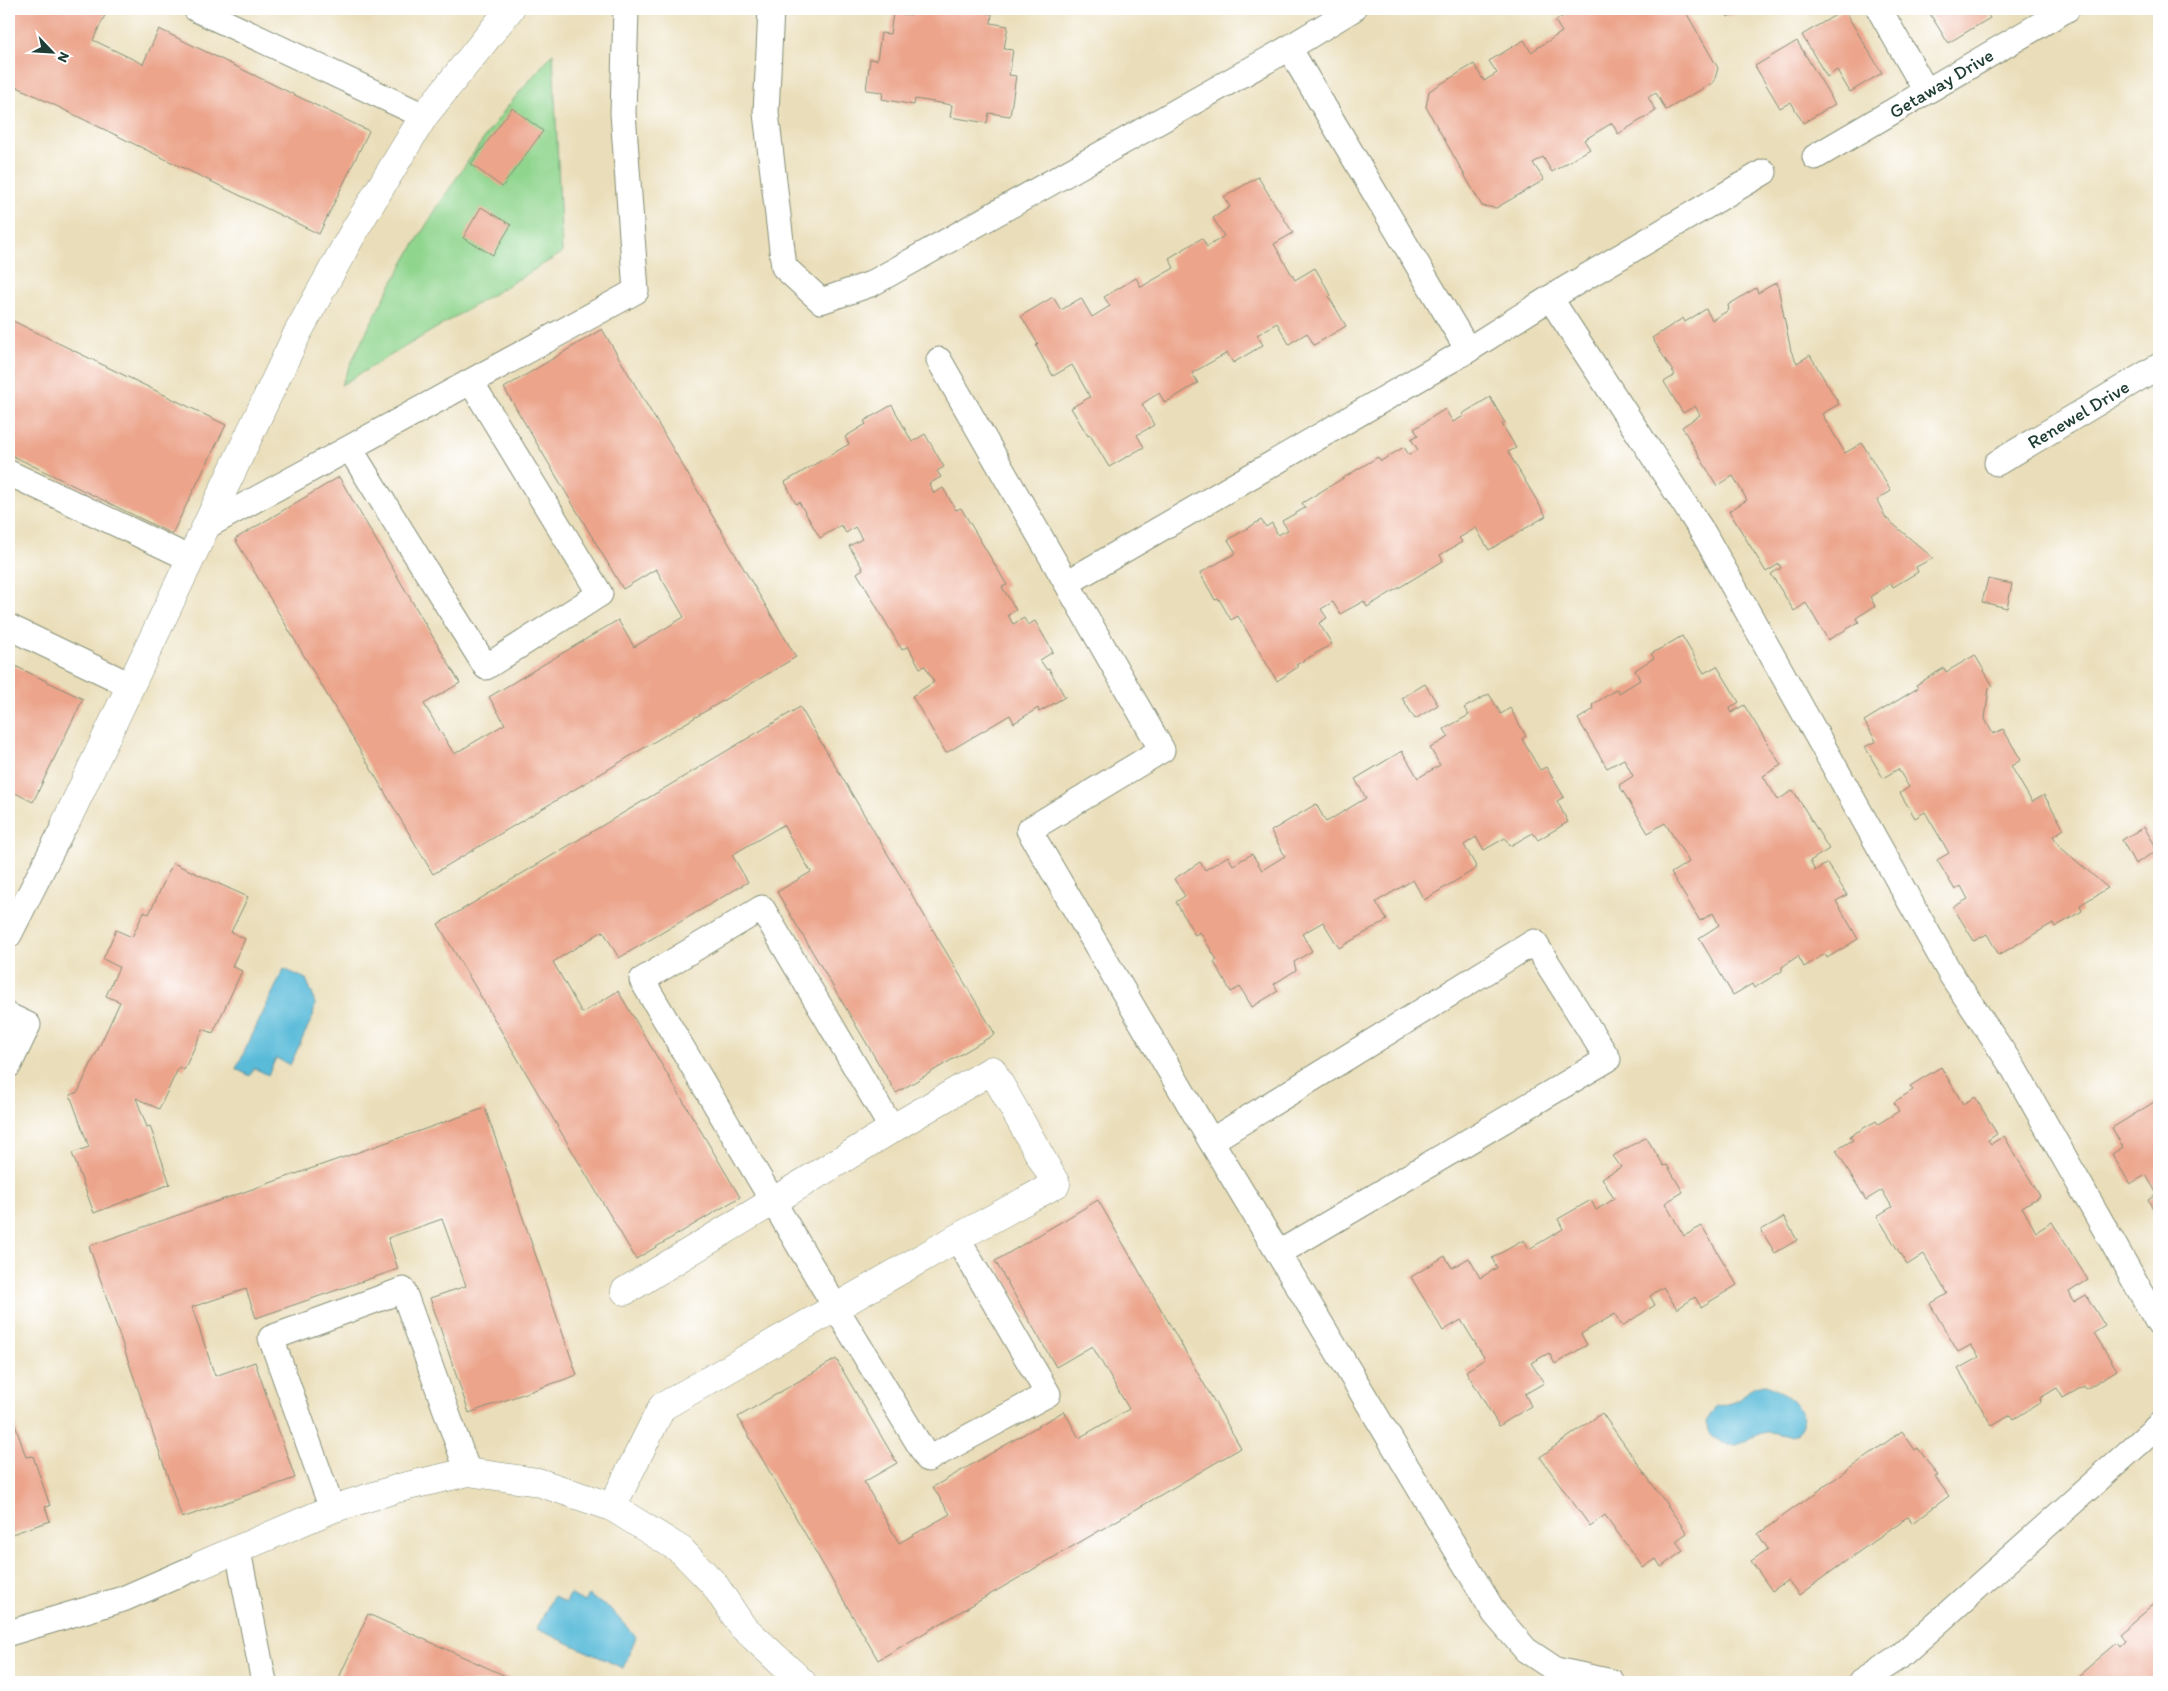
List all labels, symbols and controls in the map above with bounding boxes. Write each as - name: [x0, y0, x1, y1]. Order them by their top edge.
- north arrow: [28, 28, 78, 78]
- street label: Getaway Drive: [1885, 43, 1998, 124]
- text: N: [54, 49, 73, 65]
- street label: Renewel Drive: [2023, 375, 2133, 454]

